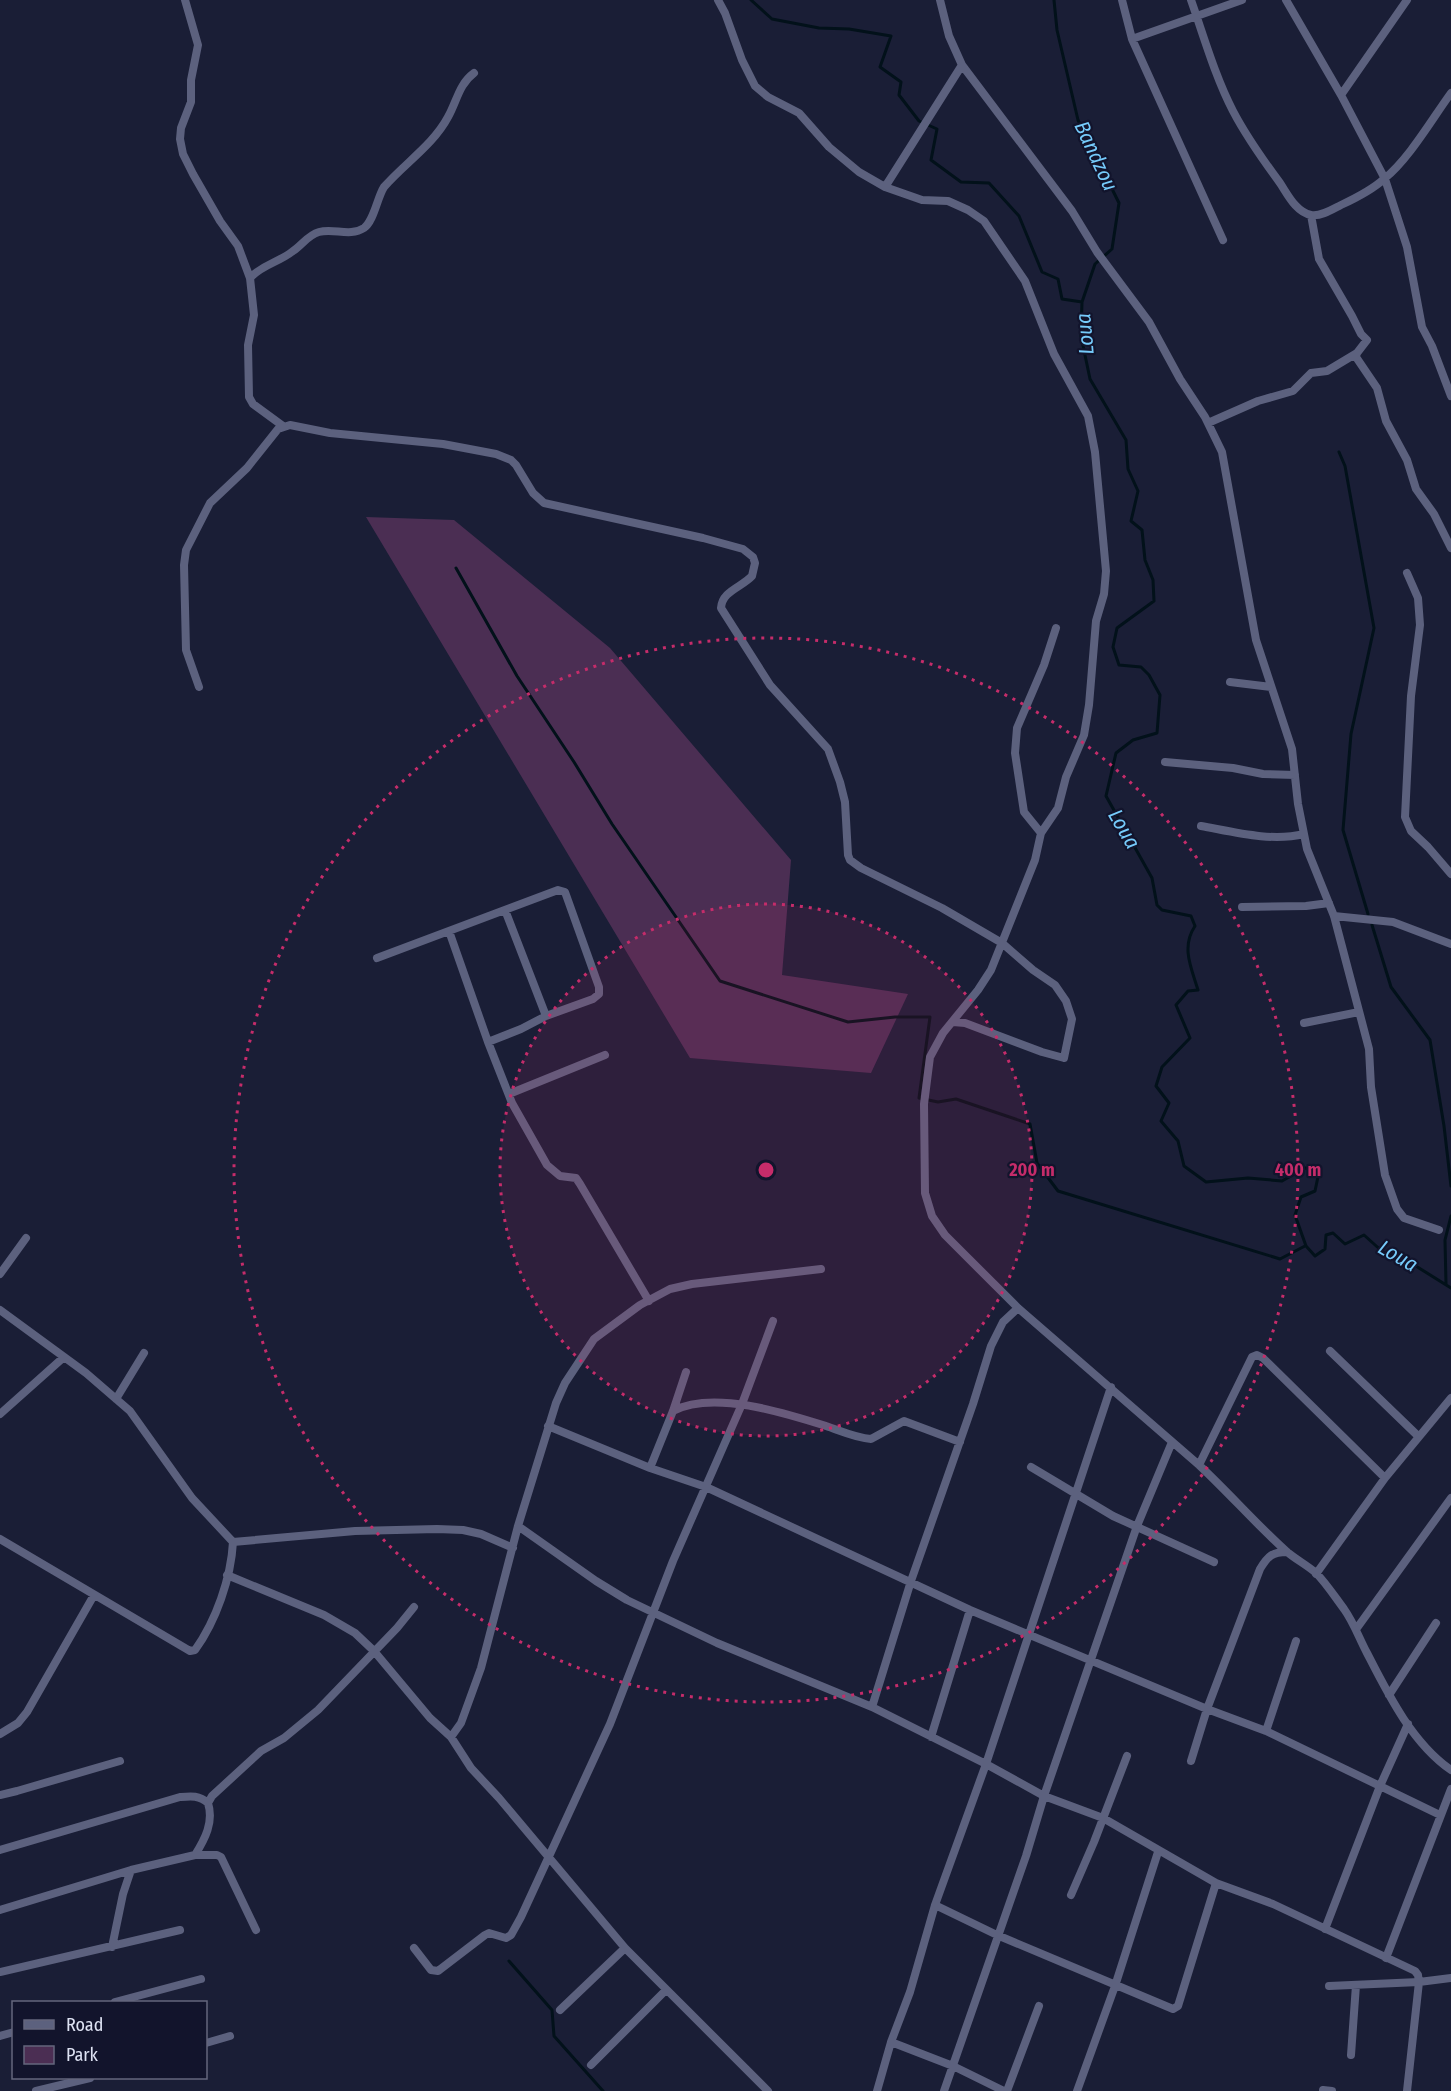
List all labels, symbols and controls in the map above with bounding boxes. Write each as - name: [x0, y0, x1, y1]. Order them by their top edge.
- water label: Bandzou: [1068, 117, 1124, 195]
- water label: Loua: [1070, 312, 1100, 356]
- water label: Loua: [1102, 805, 1146, 853]
- text: 200 m: [1008, 1159, 1055, 1181]
- text: 400 m: [1275, 1159, 1321, 1181]
- centre of rings: [756, 1160, 776, 1180]
- water label: Loua: [1374, 1234, 1422, 1278]
- legend: [12, 2001, 207, 2079]
- text: Road: [66, 2014, 103, 2036]
- text: Park: [66, 2044, 99, 2066]

